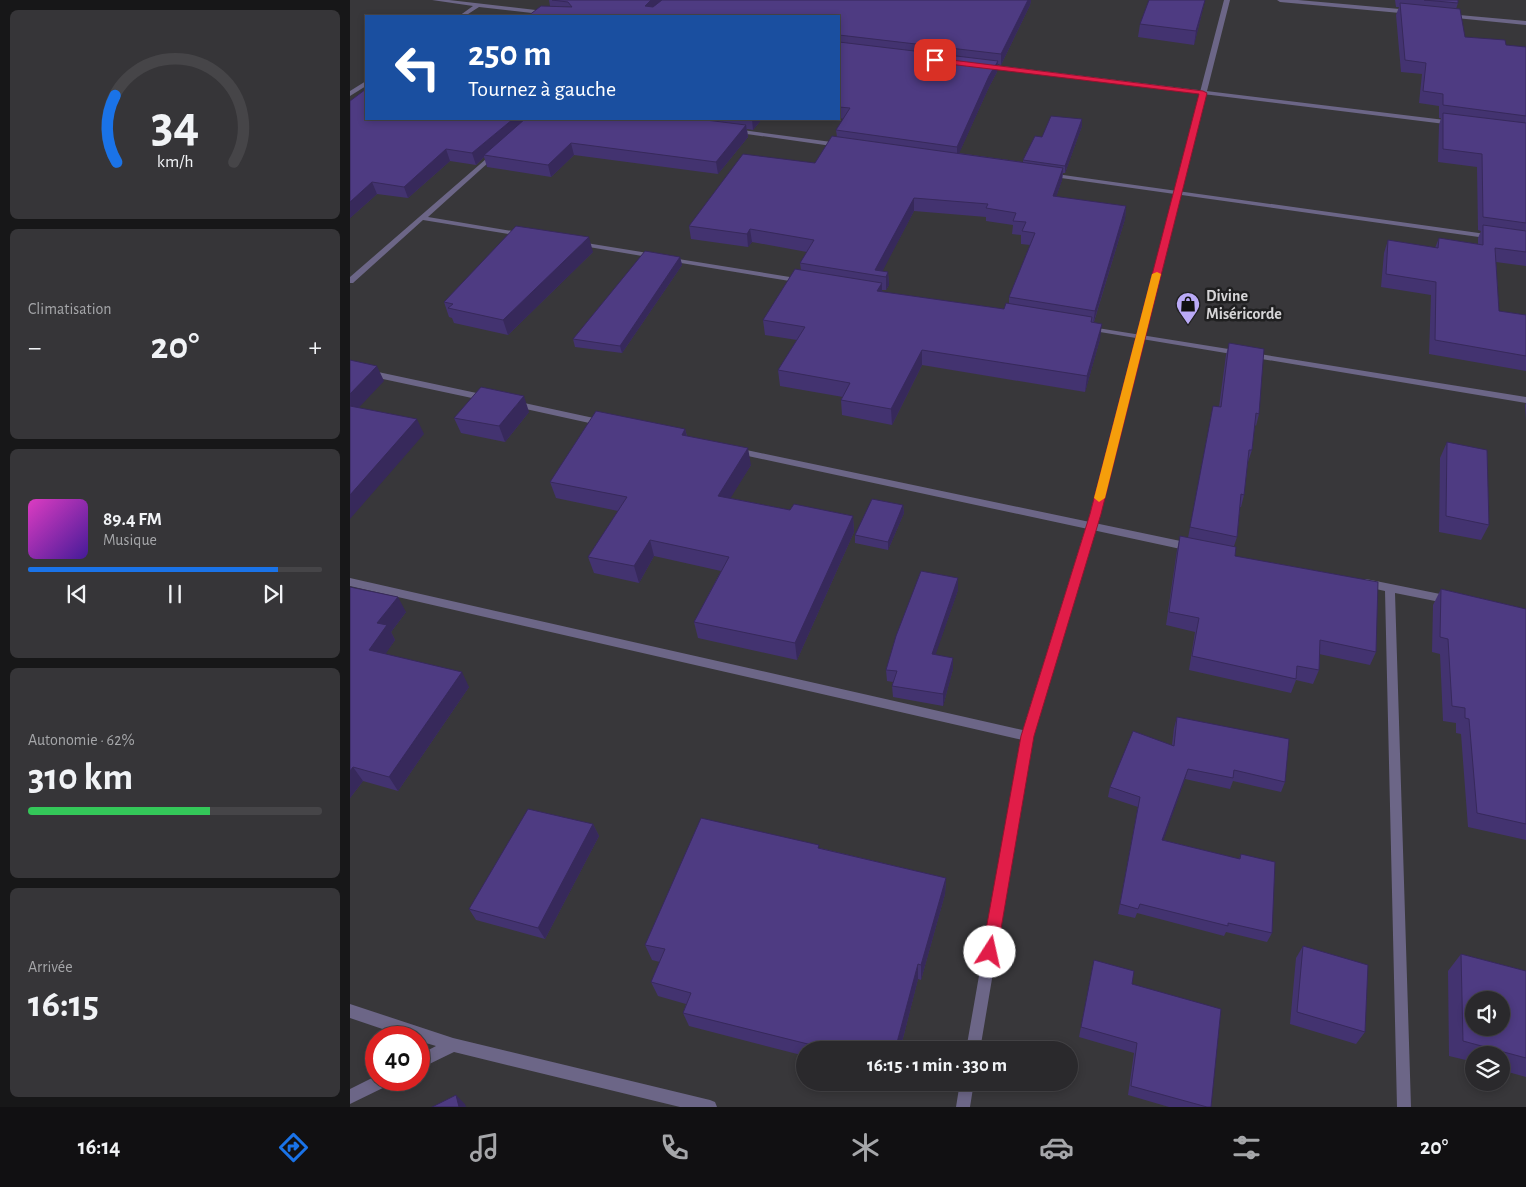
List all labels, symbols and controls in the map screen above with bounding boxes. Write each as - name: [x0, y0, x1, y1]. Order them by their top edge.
- icon: left: [385, 35, 450, 100]
- text: 250 m: [468, 37, 551, 72]
- pin: [914, 39, 956, 81]
- icon: arrive: [921, 46, 949, 74]
- text: Tournez à gauche: [468, 78, 616, 100]
- text: 34: [151, 99, 199, 151]
- text: km/h: [157, 153, 193, 171]
- place label: Divine Miséricorde: [1206, 288, 1282, 322]
- shop icon: Divine Miséricorde: [1175, 291, 1201, 325]
- text: Climatisation: [28, 301, 112, 317]
- text: 20°: [151, 328, 199, 366]
- text: −: [28, 334, 41, 362]
- text: +: [309, 334, 322, 362]
- text: 89.4 FM: [103, 510, 162, 529]
- text: Musique: [103, 532, 157, 548]
- icon: previous: [63, 580, 91, 608]
- icon: pause: [161, 580, 189, 608]
- icon: next: [259, 580, 287, 608]
- text: Autonomie · 62%: [28, 732, 135, 748]
- text: 310 km: [28, 759, 133, 797]
- position arrow: [963, 925, 1015, 977]
- text: Arrivée: [28, 959, 73, 975]
- text: 16:15: [28, 986, 99, 1024]
- map controls: [1465, 991, 1510, 1091]
- button: sound: [1465, 991, 1510, 1036]
- speed limit sign: 40: [365, 1026, 430, 1091]
- button: layers: [1465, 1046, 1510, 1091]
- text: 16:15 · 1 min · 330 m: [867, 1056, 1007, 1075]
- icon: directions: [276, 1130, 311, 1165]
- icon: music: [467, 1130, 502, 1165]
- icon: phone: [657, 1130, 692, 1165]
- icon: climate: [848, 1130, 883, 1165]
- icon: car: [1039, 1130, 1074, 1165]
- icon: filters: [1229, 1130, 1264, 1165]
- text: 16:14: [78, 1136, 120, 1158]
- text: 20°: [1420, 1136, 1448, 1158]

